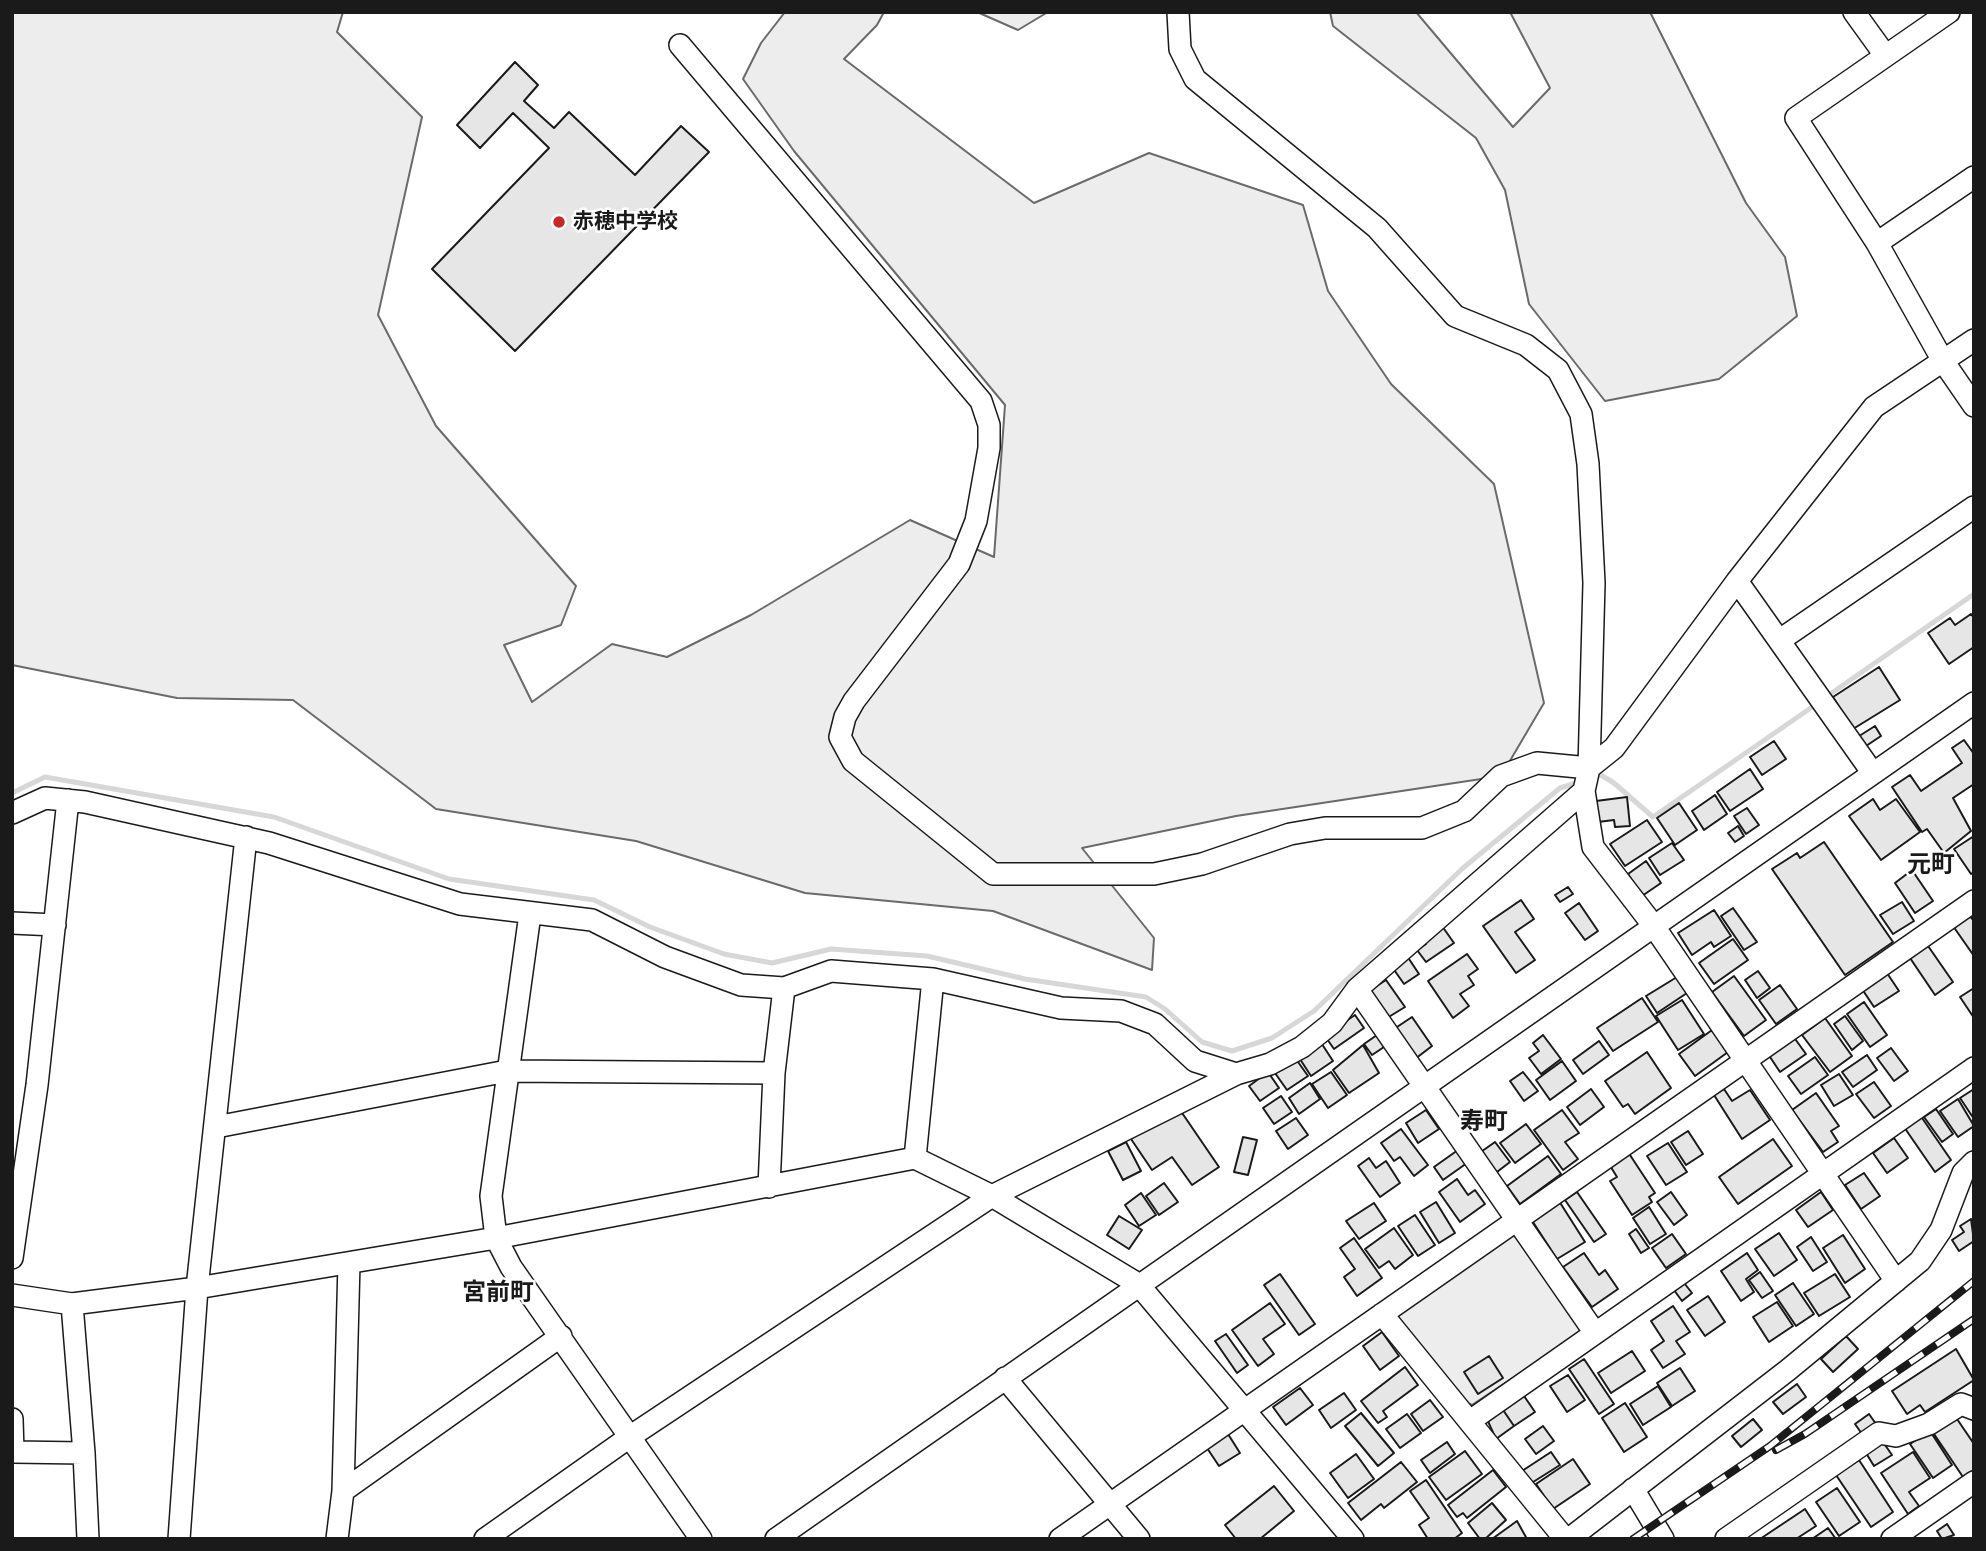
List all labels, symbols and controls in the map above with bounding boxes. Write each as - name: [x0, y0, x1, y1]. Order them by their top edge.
- place label: 赤穂中学校: [573, 209, 678, 235]
- marker: 赤穂中学校: [551, 214, 567, 230]
- district label: 元町: [1907, 851, 1955, 879]
- district label: 寿町: [1460, 1108, 1508, 1136]
- district label: 宮前町: [462, 1279, 534, 1307]

